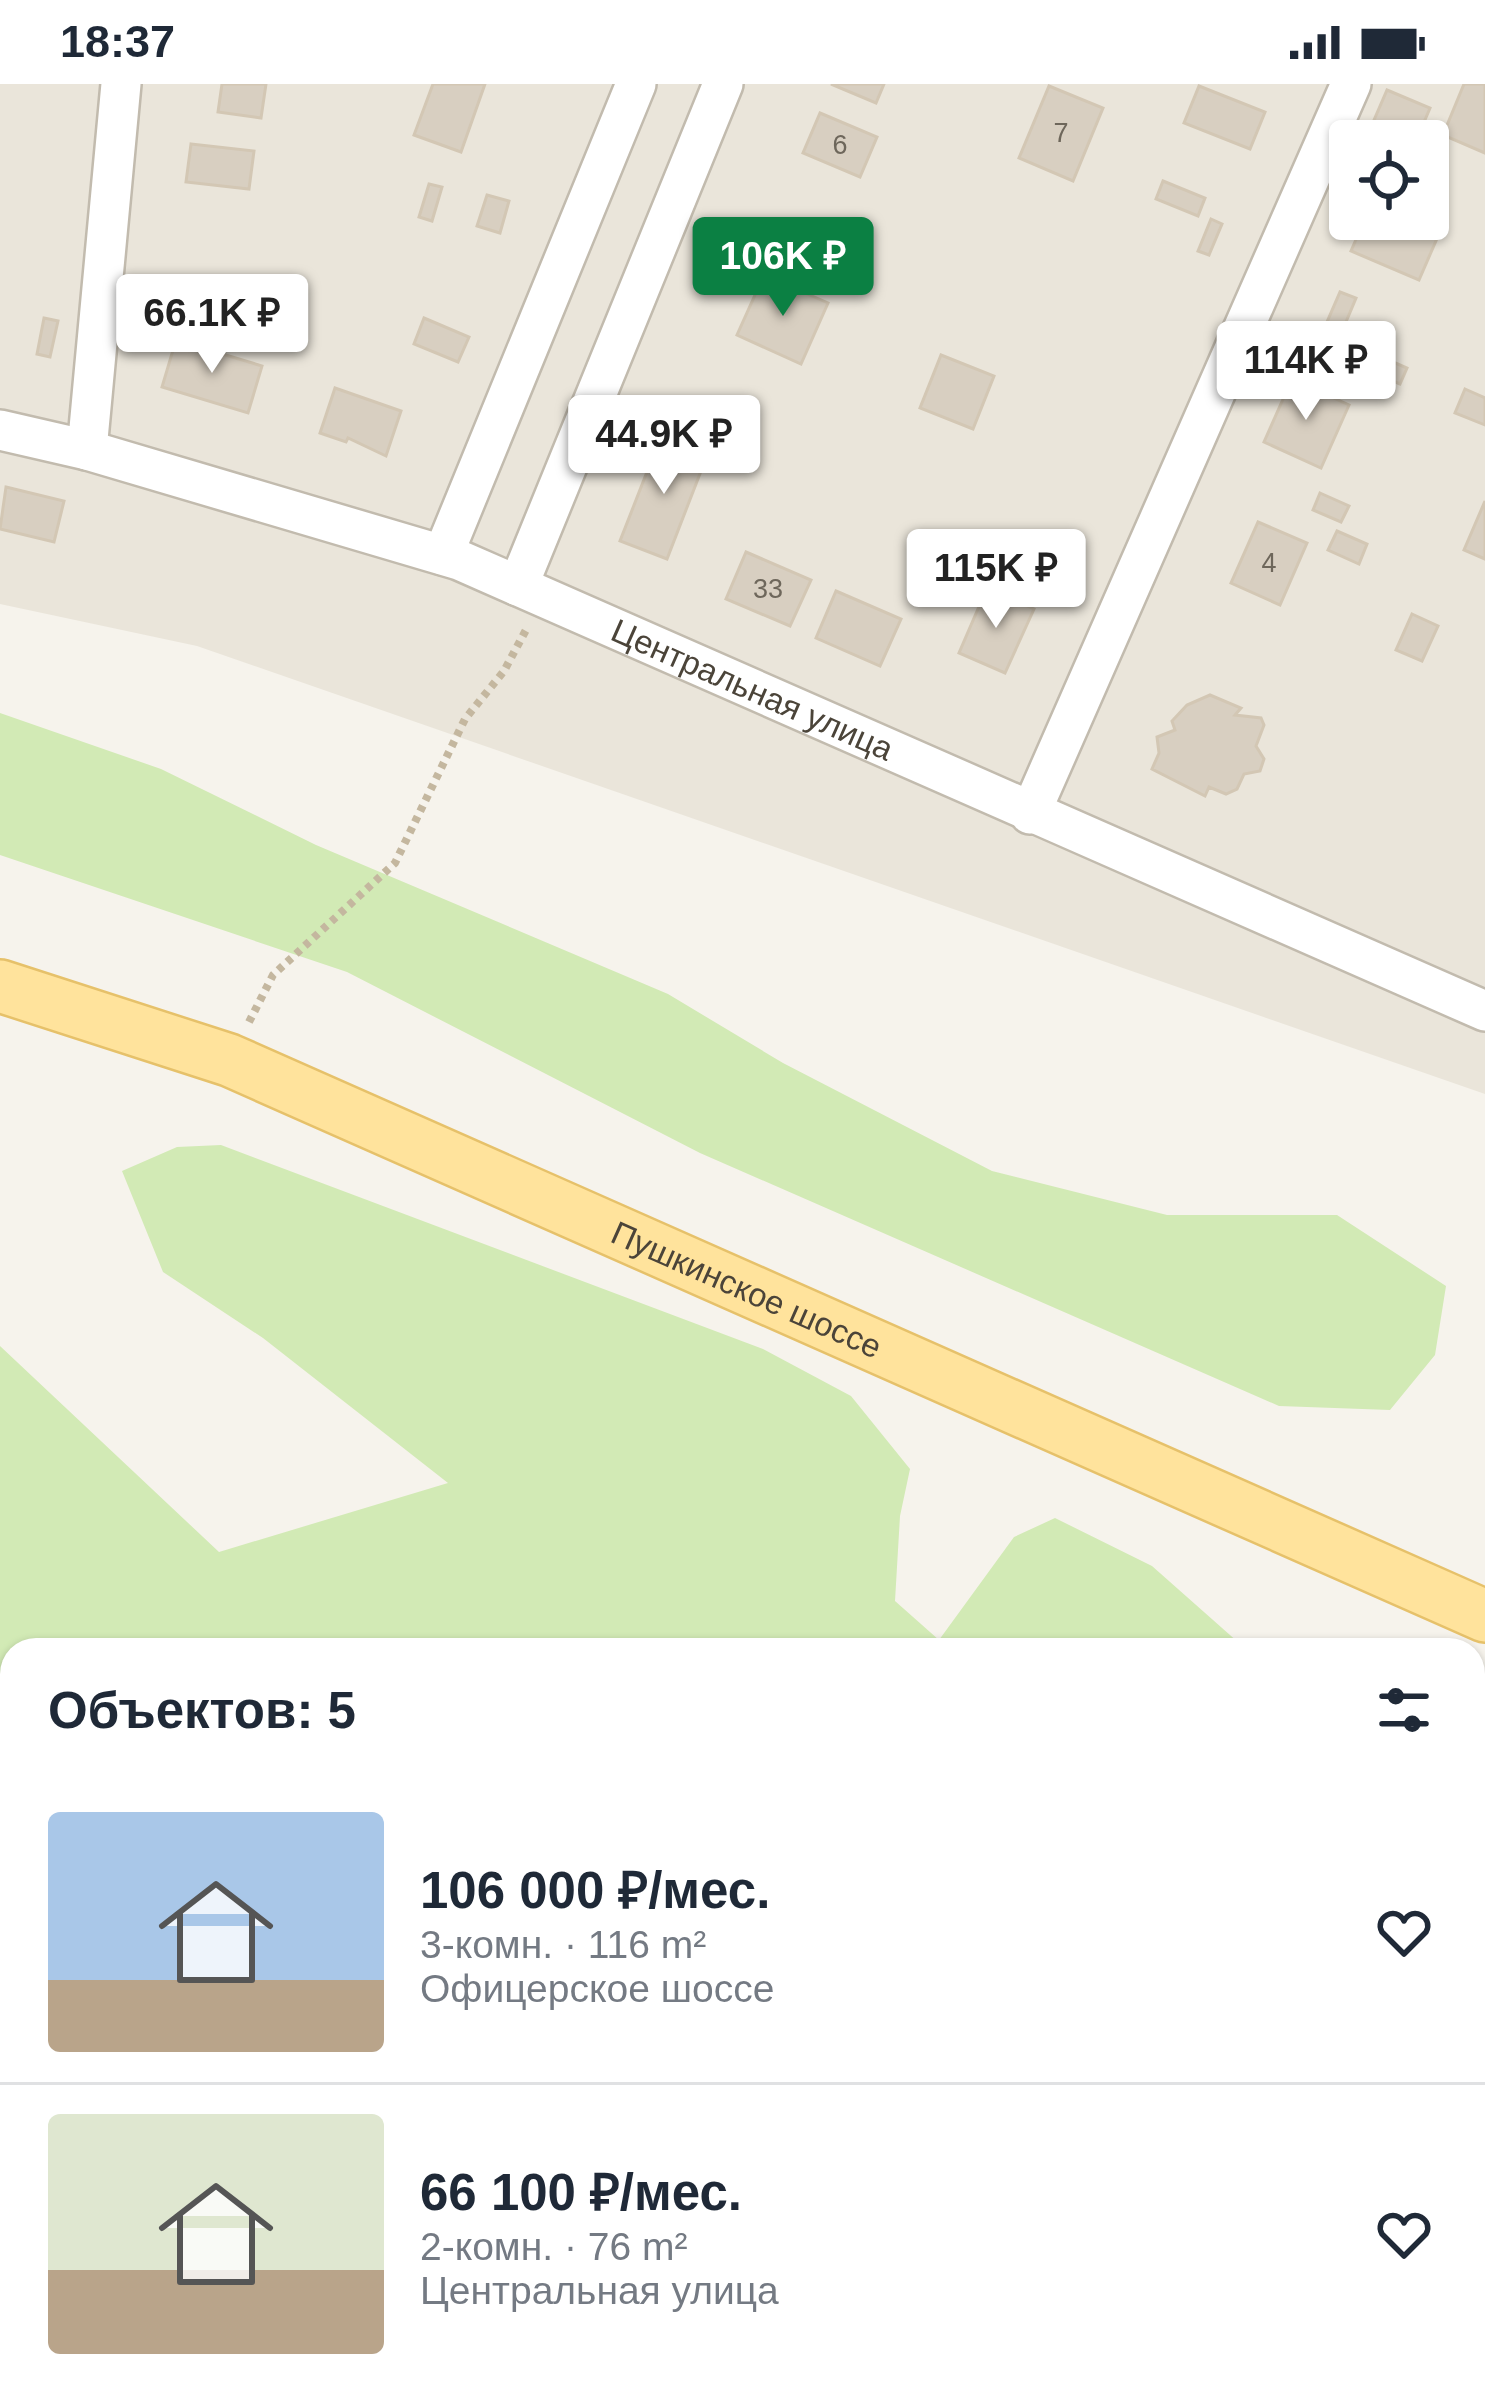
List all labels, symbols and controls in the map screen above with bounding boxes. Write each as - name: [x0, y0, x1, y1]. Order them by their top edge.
- text: 18:37: [60, 16, 175, 67]
- house number: 7: [1053, 118, 1069, 148]
- map controls: [1329, 120, 1449, 240]
- button: locate: [1329, 120, 1449, 240]
- house number: 6: [832, 130, 848, 160]
- pin: 106K ₽: [685, 217, 881, 319]
- text: 106K ₽: [720, 234, 846, 277]
- pin: 66.1K ₽: [101, 274, 323, 376]
- text: 66.1K ₽: [143, 291, 281, 334]
- pin: 114K ₽: [1208, 321, 1404, 423]
- text: 114K ₽: [1244, 338, 1368, 381]
- pin: 44.9K ₽: [553, 395, 775, 497]
- text: 44.9K ₽: [595, 412, 733, 455]
- pin: 115K ₽: [898, 529, 1094, 631]
- text: 115K ₽: [934, 546, 1058, 589]
- house number: 4: [1261, 548, 1277, 578]
- house number: 33: [753, 574, 783, 604]
- street label: Центральная улица: [606, 611, 900, 767]
- street label: Пушкинское шоссе: [606, 1213, 888, 1365]
- icon: filters: [1371, 1677, 1437, 1743]
- text: Объектов: 5: [48, 1682, 356, 1739]
- icon: home: [144, 1860, 288, 2004]
- text: 106 000 ₽/мес.: [420, 1862, 770, 1919]
- icon: heart: [1371, 1899, 1437, 1965]
- text: 3-комн. · 116 m²: [420, 1923, 706, 1966]
- text: Офицерское шоссе: [420, 1967, 774, 2010]
- icon: home: [144, 2162, 288, 2306]
- text: 66 100 ₽/мес.: [420, 2164, 742, 2221]
- icon: heart: [1371, 2201, 1437, 2267]
- text: 2-комн. · 76 m²: [420, 2225, 687, 2268]
- text: Центральная улица: [420, 2269, 779, 2312]

